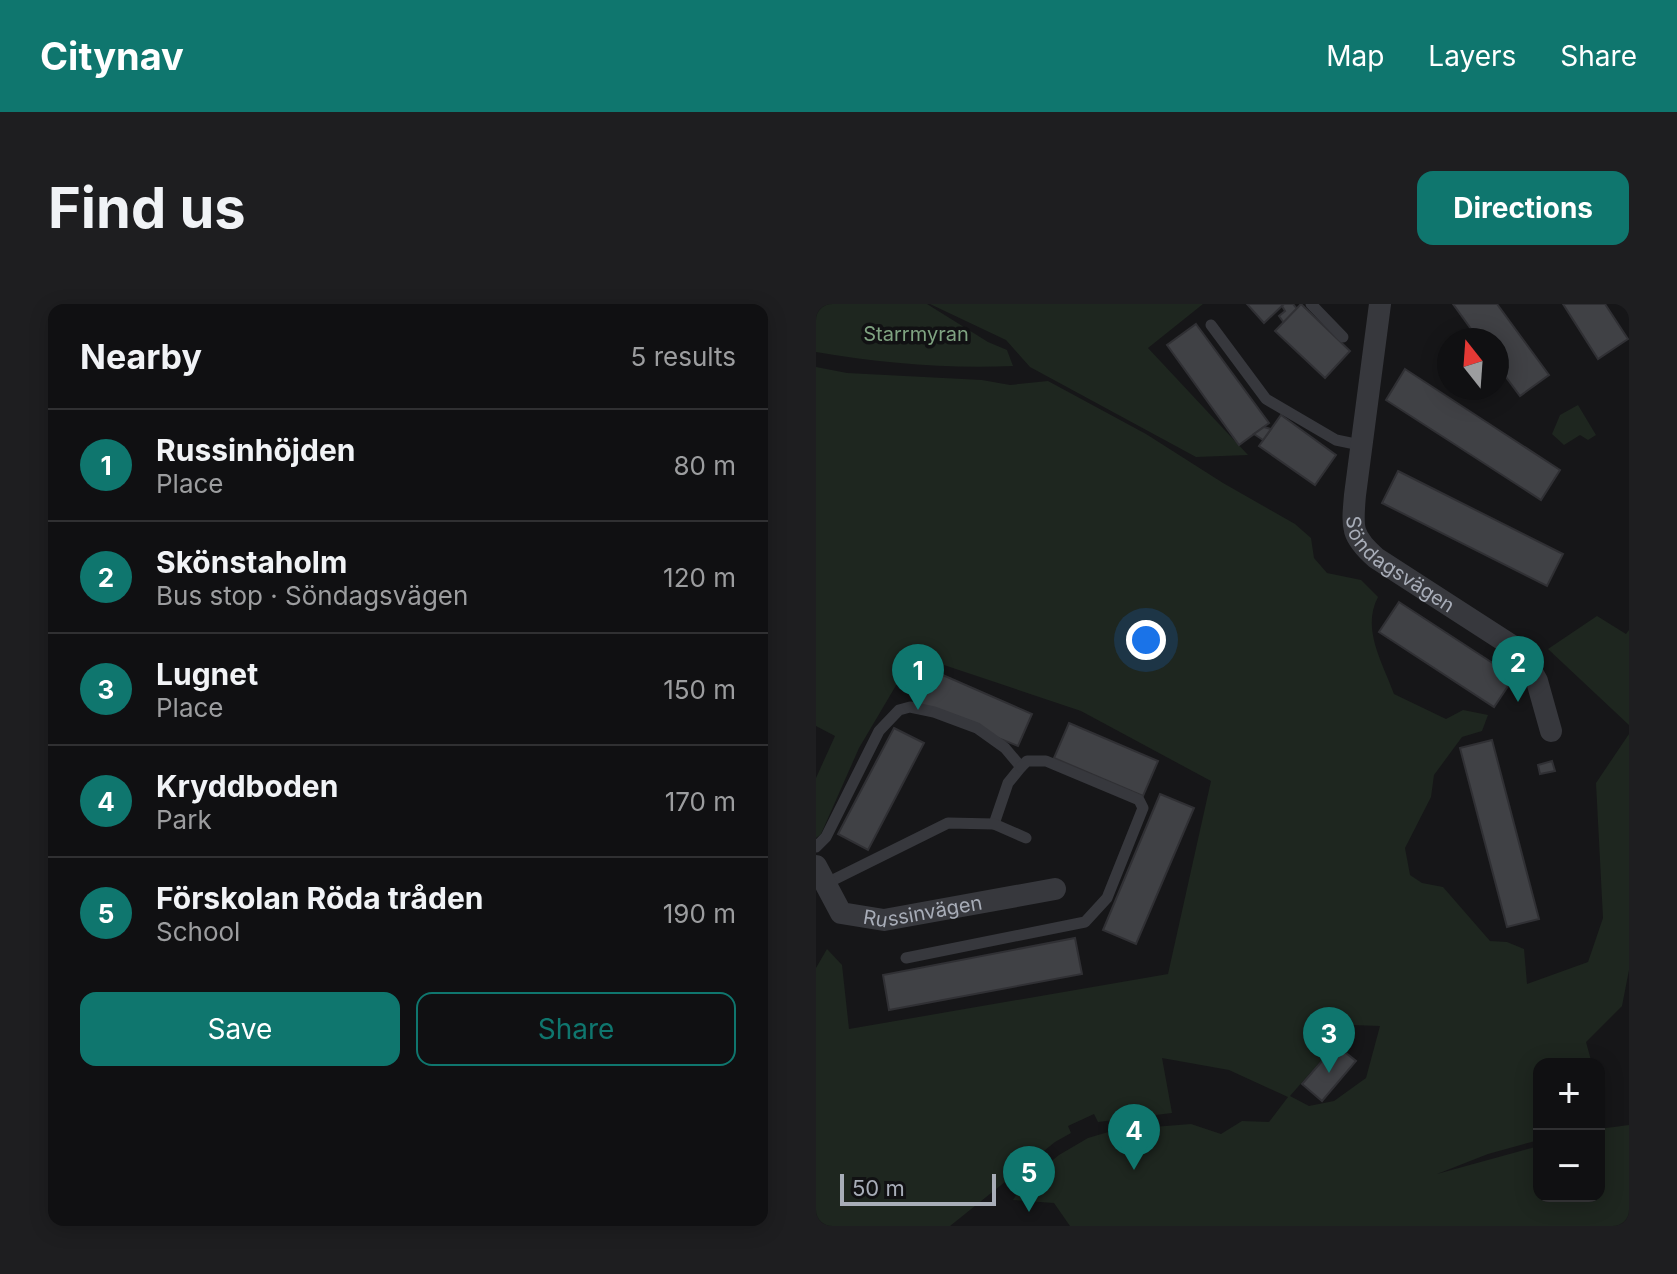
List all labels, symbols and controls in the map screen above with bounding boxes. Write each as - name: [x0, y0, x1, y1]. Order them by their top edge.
- text: Citynav: [40, 33, 184, 79]
- text: Map: [1326, 39, 1384, 73]
- text: Layers: [1428, 39, 1516, 73]
- text: Share: [1560, 39, 1637, 73]
- button: Directions: [1417, 171, 1629, 245]
- text: Find us: [48, 174, 246, 242]
- park label: Starrmyran: [863, 322, 969, 346]
- north arrow: [1437, 328, 1509, 400]
- text: Nearby: [80, 336, 202, 377]
- text: 5 results: [631, 341, 736, 372]
- text: Russinhöjden: [156, 432, 355, 468]
- text: 1: [100, 450, 112, 481]
- text: 80 m: [673, 450, 736, 481]
- text: Place: [156, 468, 224, 499]
- street label: Söndagsvägen: [1341, 515, 1459, 618]
- text: Skönstaholm: [156, 544, 347, 580]
- text: 2: [98, 562, 114, 593]
- text: 120 m: [663, 562, 736, 593]
- text: Bus stop · Söndagsvägen: [156, 580, 468, 611]
- your location: [1126, 620, 1166, 660]
- pin: 2: [1492, 636, 1544, 702]
- pin: 1: [892, 644, 944, 710]
- text: Lugnet: [156, 656, 258, 692]
- text: 3: [98, 674, 114, 705]
- text: 150 m: [663, 674, 736, 705]
- text: Place: [156, 692, 224, 723]
- text: Kryddboden: [156, 768, 338, 804]
- text: 4: [97, 786, 115, 817]
- text: 170 m: [665, 786, 736, 817]
- text: Park: [156, 804, 212, 835]
- text: Förskolan Röda tråden: [156, 880, 483, 916]
- street label: Russinvägen: [861, 890, 984, 932]
- text: 5: [98, 898, 114, 929]
- text: 190 m: [663, 898, 736, 929]
- text: School: [156, 916, 240, 947]
- button: Save: [80, 992, 400, 1066]
- button: Share: [416, 992, 736, 1066]
- pin: 3: [1303, 1007, 1355, 1073]
- map controls: [1533, 1058, 1605, 1202]
- button: +: [1533, 1058, 1605, 1130]
- pin: 4: [1108, 1104, 1160, 1170]
- button: −: [1533, 1130, 1605, 1202]
- pin: 5: [1003, 1146, 1055, 1212]
- scale bar: [840, 1170, 996, 1206]
- text: 50 m: [852, 1175, 905, 1201]

